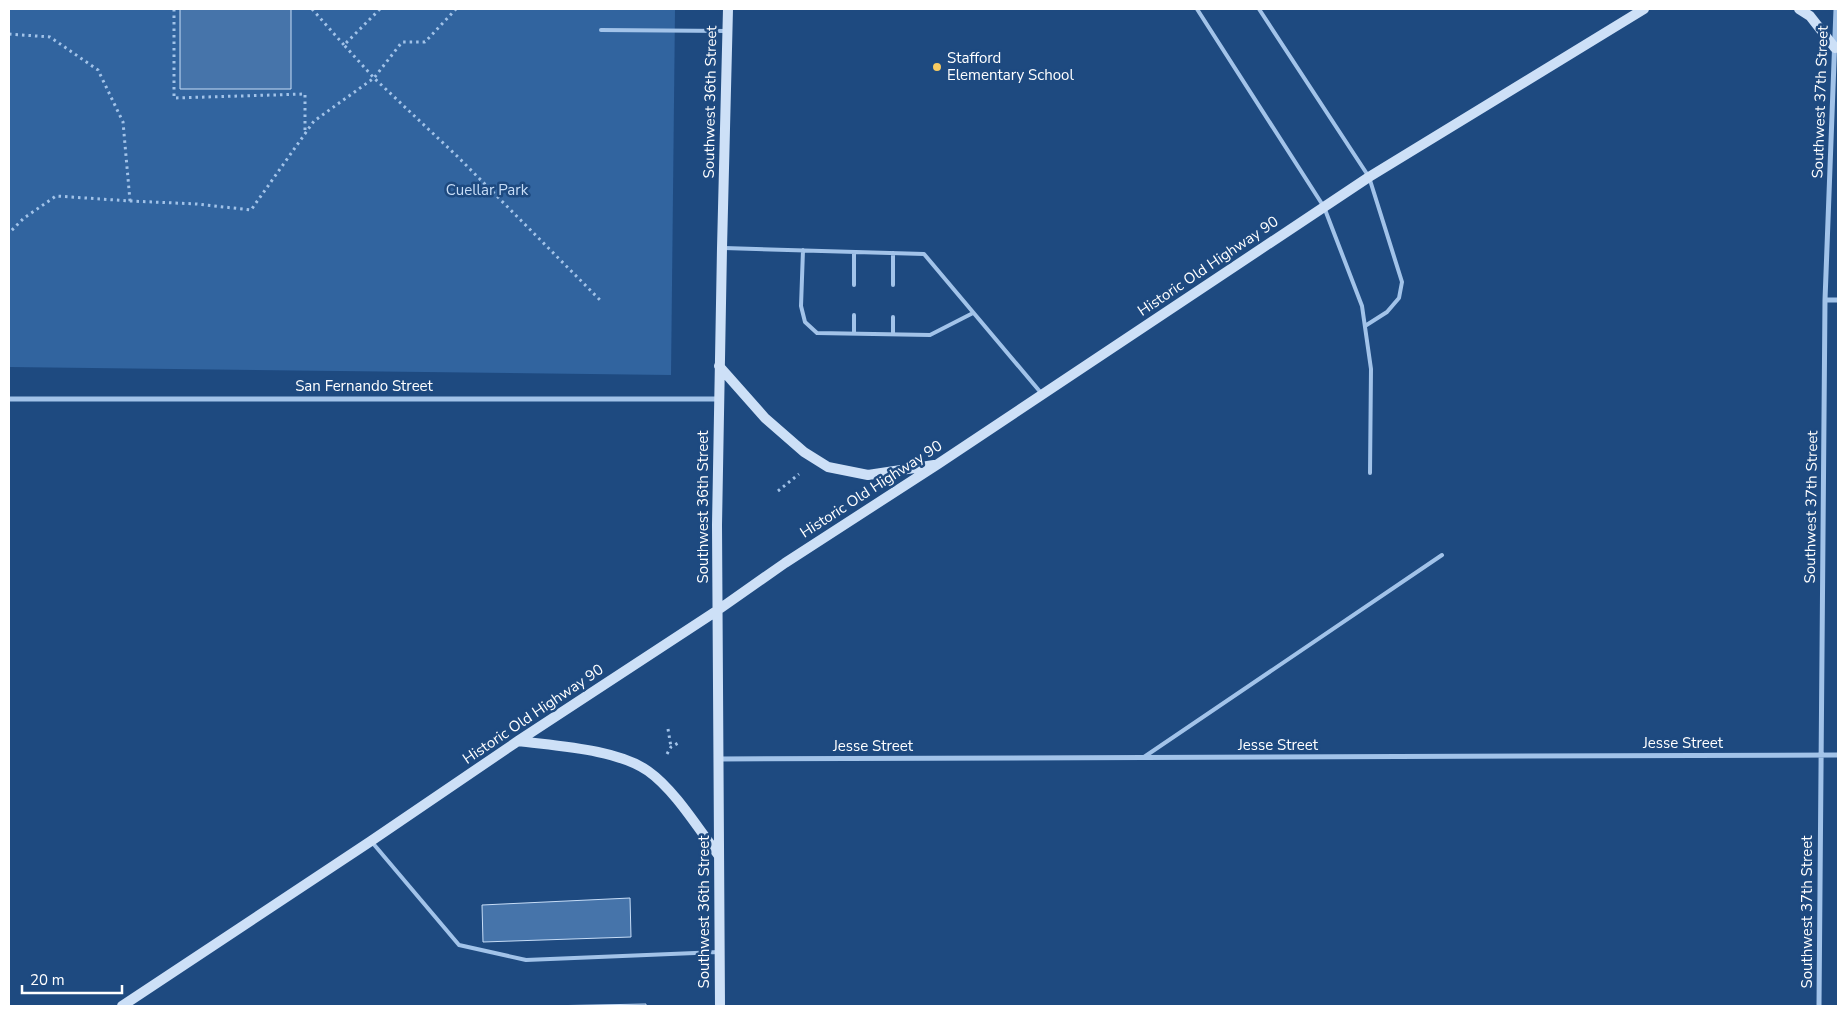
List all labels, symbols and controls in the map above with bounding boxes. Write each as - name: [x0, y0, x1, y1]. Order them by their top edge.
- street label: Southwest 37th Street: [1807, 24, 1833, 179]
- street label: Southwest 36th Street: [699, 25, 721, 179]
- place label: Stafford Elementary School: [947, 48, 1074, 85]
- marker: Stafford Elementary School: [931, 61, 943, 73]
- park label: Cuellar Park: [446, 180, 529, 200]
- street label: Historic Old Highway 90: [1134, 211, 1282, 321]
- street label: San Fernando Street: [295, 376, 434, 396]
- street label: Southwest 36th Street: [693, 430, 713, 583]
- street label: Southwest 37th Street: [1800, 430, 1822, 584]
- street label: Historic Old Highway 90: [796, 435, 946, 543]
- street label: Historic Old Highway 90: [459, 659, 607, 769]
- street label: Jesse Street: [1642, 733, 1724, 753]
- street label: Jesse Street: [1237, 735, 1319, 755]
- street label: Jesse Street: [832, 736, 914, 756]
- street label: Southwest 36th Street: [694, 835, 714, 988]
- street label: Southwest 37th Street: [1797, 835, 1817, 988]
- scale bar: [22, 962, 122, 994]
- text: 20 m: [30, 970, 65, 990]

